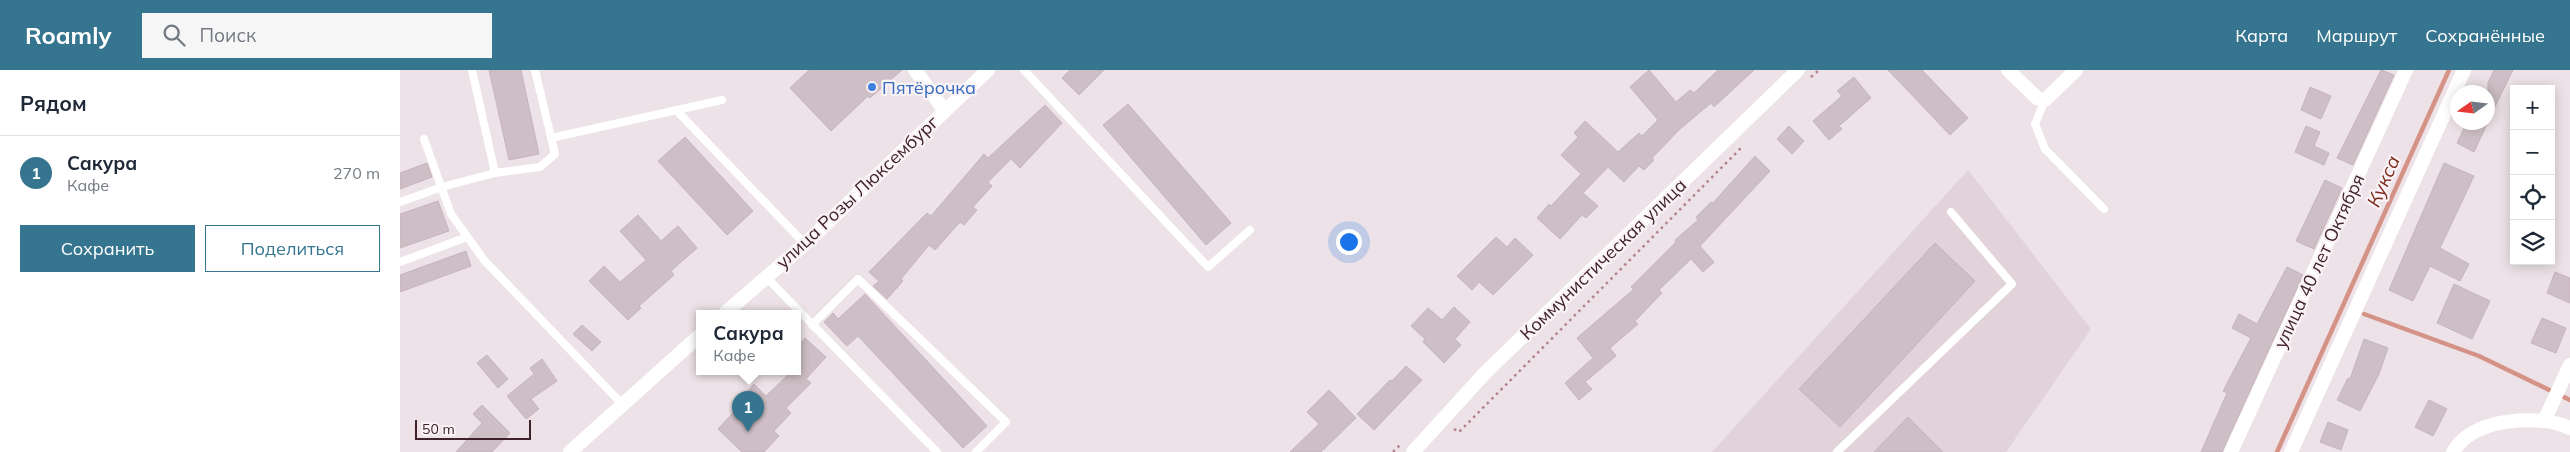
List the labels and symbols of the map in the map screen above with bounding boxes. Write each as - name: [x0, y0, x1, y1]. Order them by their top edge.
- place label: Пятёрочка: [882, 76, 976, 99]
- marker: Пятёрочка: [866, 81, 878, 93]
- north arrow: [2450, 85, 2495, 130]
- street label: улица Розы Люксембург: [771, 111, 943, 273]
- water label: Кукса: [2361, 152, 2405, 210]
- street label: улица 40 лет Октября: [2268, 170, 2370, 352]
- street label: Коммунистическая улица: [1515, 173, 1691, 345]
- your location: [1336, 229, 1362, 255]
- pin: 1: [732, 391, 764, 432]
- scale bar: [415, 417, 531, 440]

